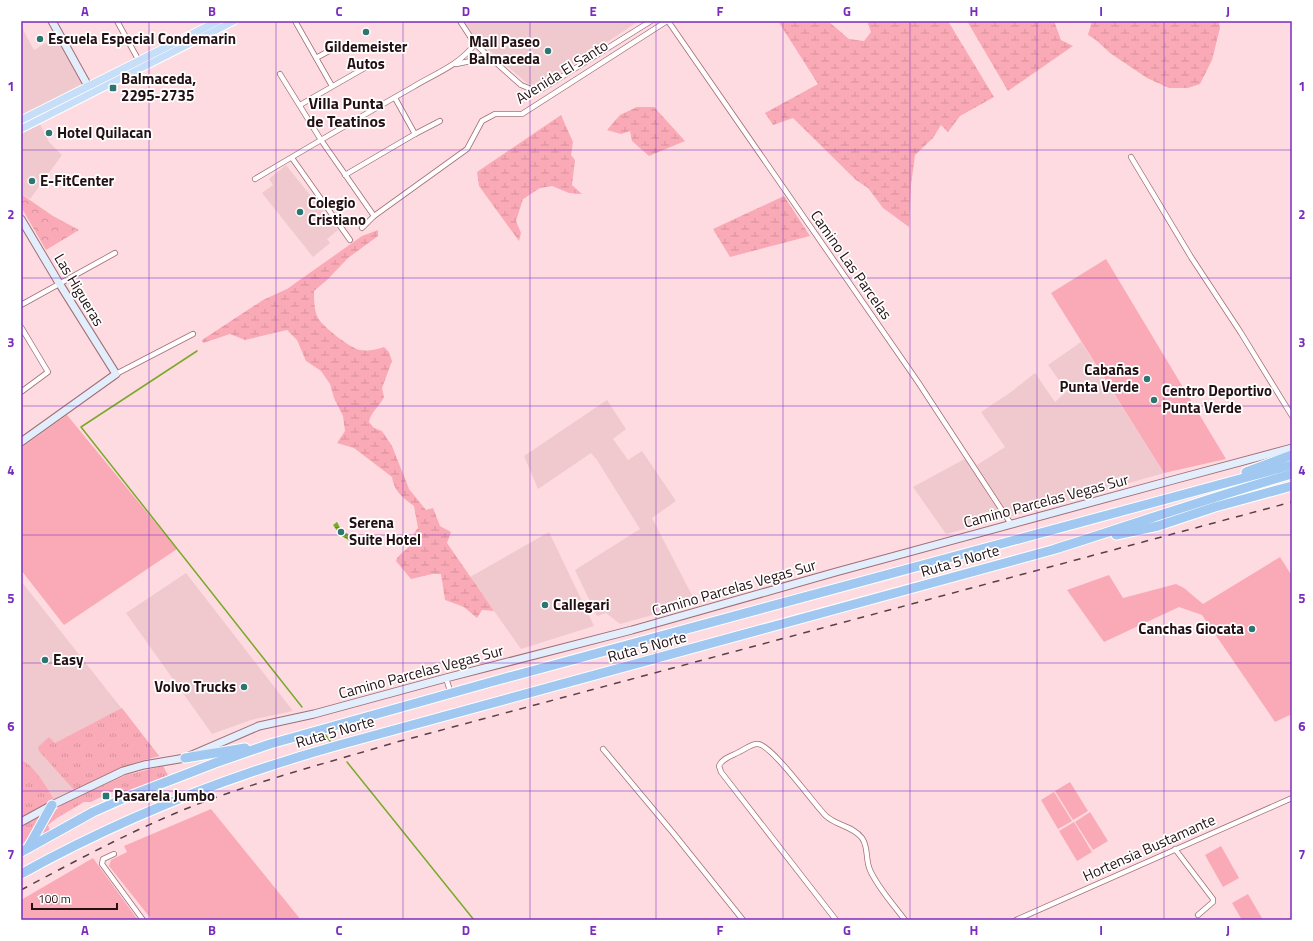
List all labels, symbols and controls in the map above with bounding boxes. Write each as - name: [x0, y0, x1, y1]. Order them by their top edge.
- text: A: [81, 1, 89, 21]
- text: B: [208, 1, 216, 21]
- text: C: [335, 1, 343, 21]
- text: D: [462, 1, 470, 21]
- text: E: [589, 1, 597, 21]
- text: F: [717, 1, 724, 21]
- text: G: [843, 1, 851, 21]
- text: H: [970, 1, 978, 21]
- text: I: [1099, 1, 1103, 21]
- text: J: [1226, 1, 1230, 21]
- place label: Escuela Especial Condemarin: [48, 27, 236, 50]
- marker: Gildemeister Autos: [361, 27, 371, 37]
- place label: Mall Paseo Balmaceda: [469, 30, 540, 70]
- marker: Escuela Especial Condemarin: [35, 34, 45, 44]
- street label: Avenida El Santo: [511, 34, 613, 109]
- place label: Gildemeister Autos: [325, 35, 408, 75]
- marker: Mall Paseo Balmaceda: [543, 46, 553, 56]
- place label: Balmaceda, 2295-2735: [121, 67, 196, 107]
- text: 1: [7, 76, 15, 96]
- text: 1: [1298, 76, 1306, 96]
- marker: Balmaceda, 2295-2735: [108, 83, 118, 93]
- district label: Villa Punta de Teatinos: [307, 91, 385, 133]
- place label: Hotel Quilacan: [57, 121, 152, 144]
- marker: Hotel Quilacan: [44, 128, 54, 138]
- place label: E-FitCenter: [40, 169, 115, 192]
- marker: E-FitCenter: [27, 176, 37, 186]
- place label: Colegio Cristiano: [308, 191, 366, 231]
- text: 2: [7, 204, 15, 224]
- text: 2: [1298, 204, 1306, 224]
- street label: Camino Las Parcelas: [805, 205, 898, 324]
- marker: Colegio Cristiano: [295, 207, 305, 217]
- street label: Las Higueras: [49, 249, 110, 331]
- text: 3: [7, 332, 15, 352]
- text: 3: [1298, 332, 1306, 352]
- place label: Cabañas Punta Verde: [1059, 358, 1139, 398]
- marker: Cabañas Punta Verde: [1142, 374, 1152, 384]
- place label: Centro Deportivo Punta Verde: [1162, 379, 1272, 419]
- marker: Centro Deportivo Punta Verde: [1149, 395, 1159, 405]
- text: 4: [7, 460, 15, 480]
- text: 4: [1298, 460, 1306, 480]
- street label: Camino Parcelas Vegas Sur: [961, 467, 1131, 534]
- place label: Serena Suite Hotel: [349, 511, 421, 551]
- marker: Serena Suite Hotel: [336, 527, 346, 537]
- street label: Ruta 5 Norte: [918, 538, 1002, 583]
- street label: Camino Parcelas Vegas Sur: [649, 553, 819, 622]
- text: 5: [7, 588, 15, 608]
- text: 5: [1298, 588, 1306, 608]
- place label: Callegari: [553, 593, 610, 616]
- marker: Callegari: [540, 600, 550, 610]
- place label: Canchas Giocata: [1138, 617, 1244, 640]
- marker: Canchas Giocata: [1247, 624, 1257, 634]
- street label: Ruta 5 Norte: [605, 625, 689, 668]
- street label: Camino Parcelas Vegas Sur: [336, 638, 506, 705]
- place label: Easy: [53, 648, 84, 671]
- marker: Easy: [40, 655, 50, 665]
- place label: Volvo Trucks: [154, 675, 236, 698]
- marker: Volvo Trucks: [239, 682, 249, 692]
- street label: Ruta 5 Norte: [293, 709, 377, 754]
- text: 6: [7, 716, 15, 736]
- text: 6: [1298, 716, 1306, 736]
- place label: Pasarela Jumbo: [114, 784, 215, 807]
- marker: Pasarela Jumbo: [101, 791, 111, 801]
- street label: Hortensia Bustamante: [1079, 808, 1219, 887]
- text: 7: [7, 844, 15, 864]
- text: 7: [1298, 844, 1306, 864]
- scale bar: [32, 885, 117, 911]
- text: 100 m: [38, 889, 71, 908]
- text: A: [81, 920, 89, 940]
- text: B: [208, 920, 216, 940]
- text: C: [335, 920, 343, 940]
- text: D: [462, 920, 470, 940]
- text: E: [589, 920, 597, 940]
- text: F: [717, 920, 724, 940]
- text: G: [843, 920, 851, 940]
- text: H: [970, 920, 978, 940]
- text: I: [1099, 920, 1103, 940]
- text: J: [1226, 920, 1230, 940]

